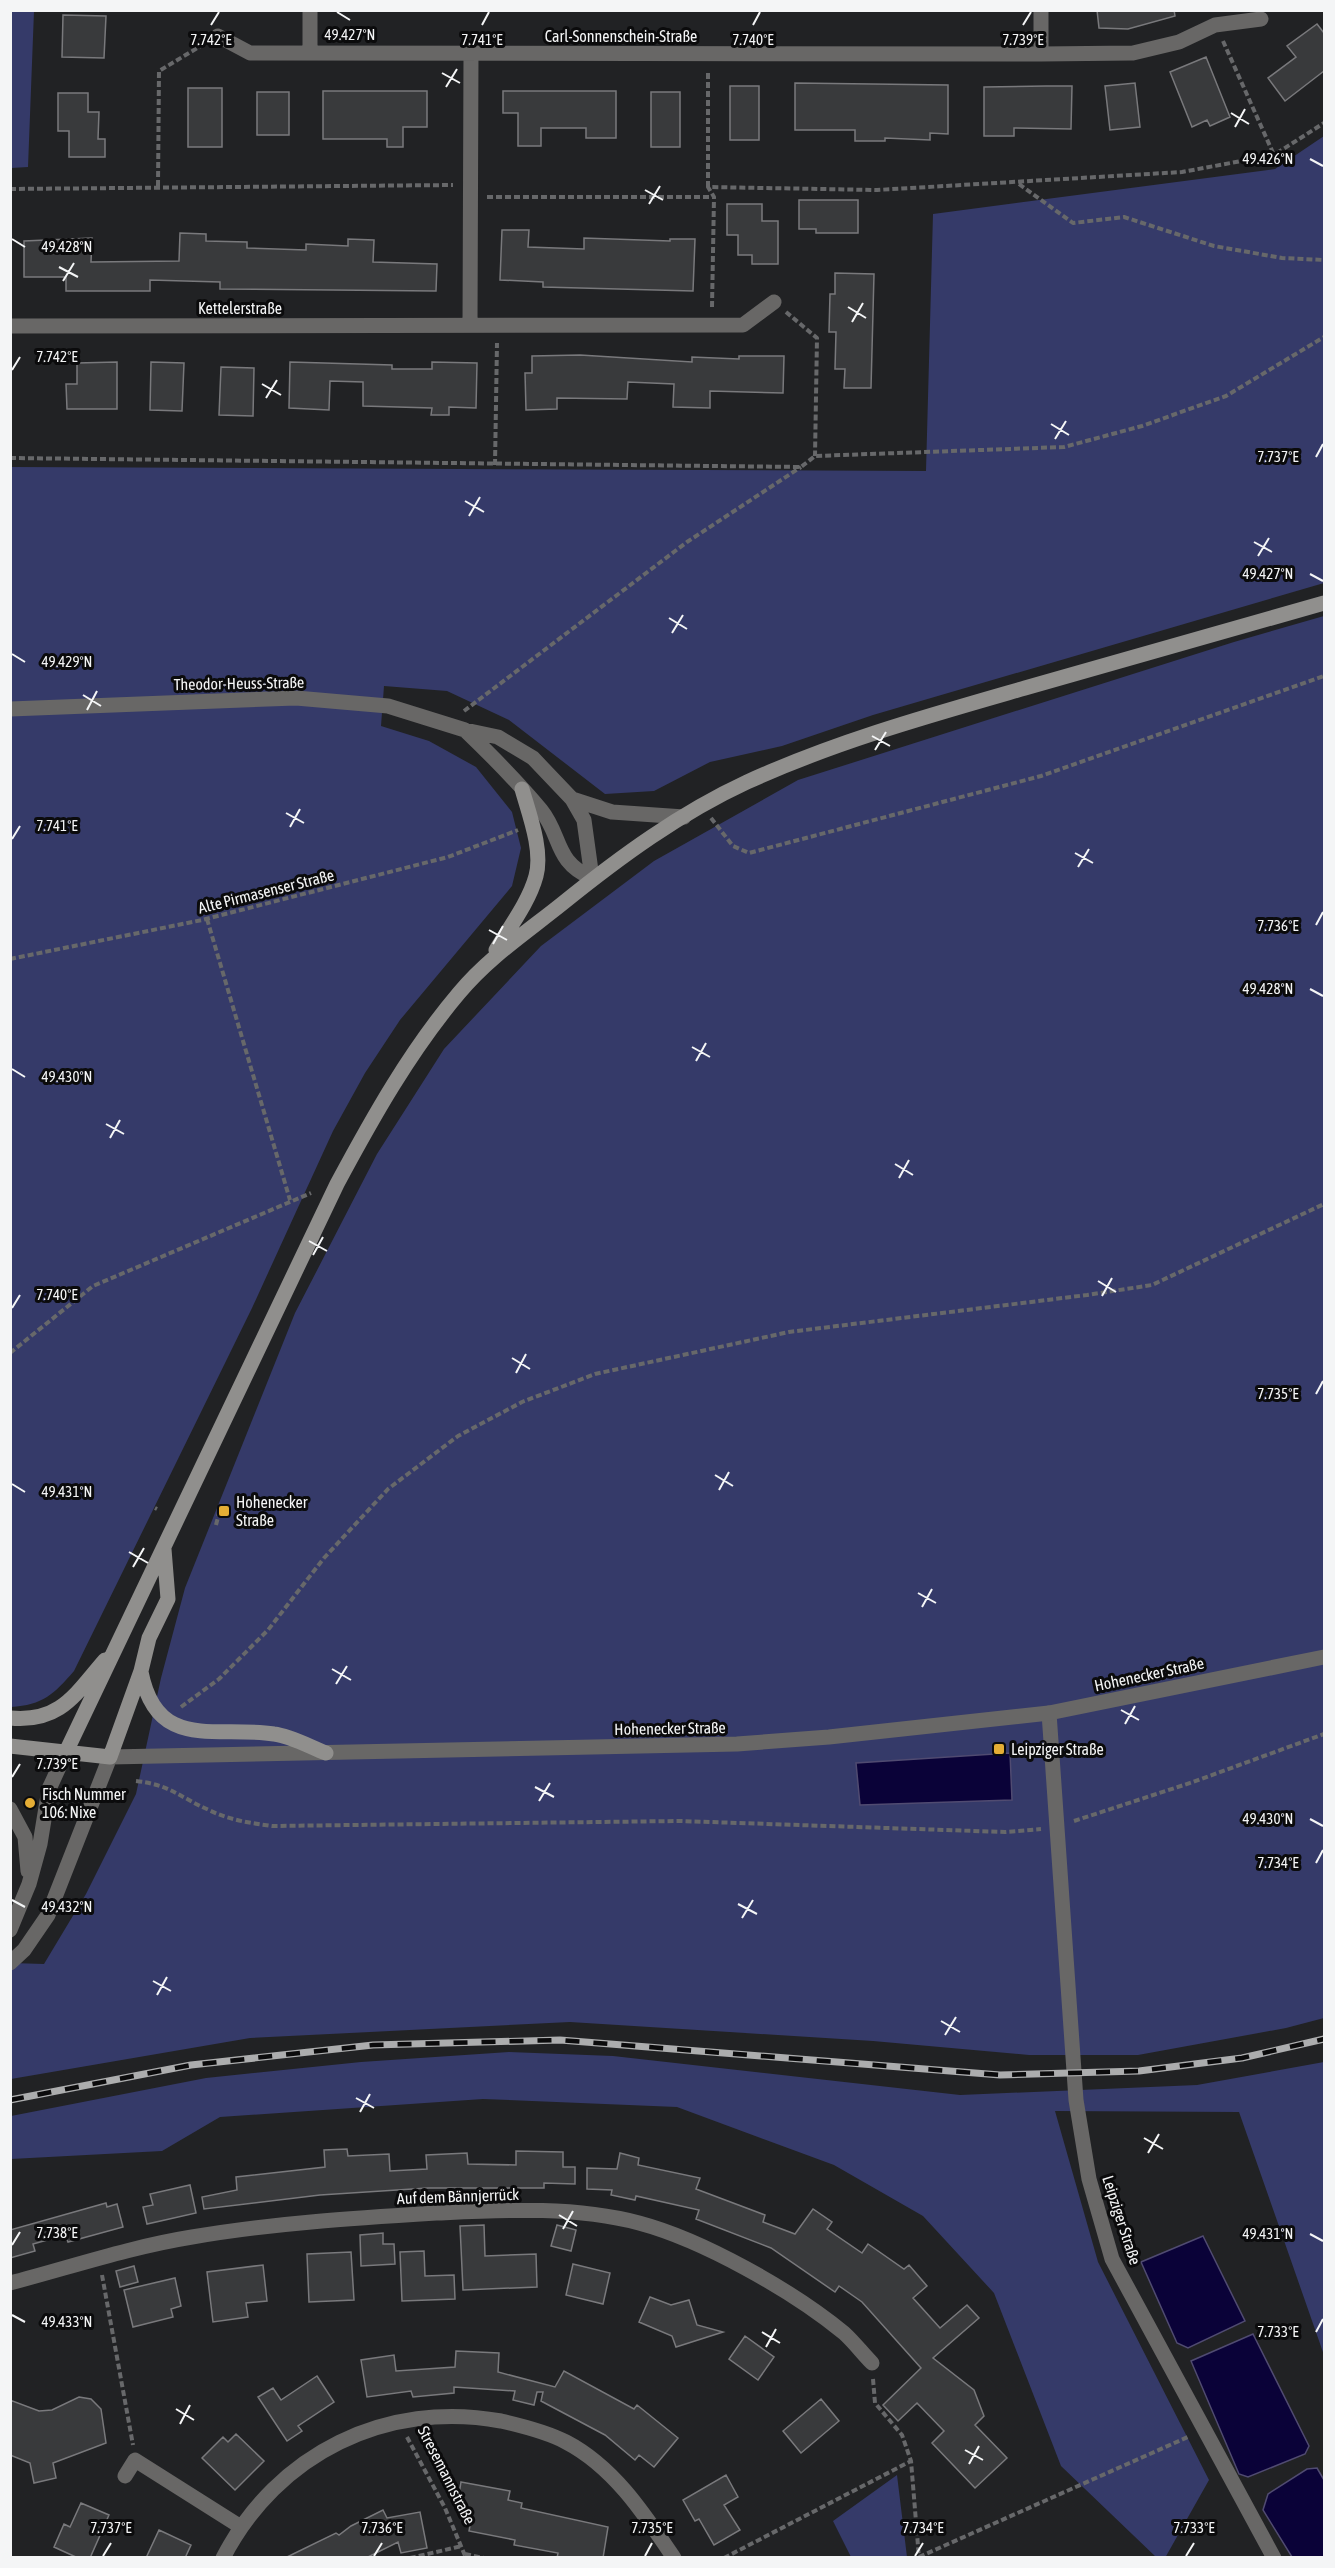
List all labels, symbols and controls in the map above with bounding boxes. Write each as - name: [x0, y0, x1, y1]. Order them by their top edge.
- text: 49.427°N: [325, 26, 375, 43]
- street label: Carl-Sonnenschein-Straße: [545, 27, 697, 45]
- text: 7.742°E: [190, 31, 232, 48]
- text: 7.741°E: [461, 31, 503, 48]
- text: 7.740°E: [732, 31, 774, 48]
- text: 7.739°E: [1002, 31, 1044, 48]
- text: 49.426°N: [1243, 150, 1293, 167]
- text: 49.428°N: [42, 238, 92, 255]
- street label: Kettelerstraße: [198, 299, 282, 317]
- text: 7.742°E: [36, 348, 78, 365]
- text: 7.737°E: [1257, 448, 1299, 465]
- text: 49.427°N: [1243, 565, 1293, 582]
- text: 49.429°N: [42, 653, 92, 670]
- street label: Theodor-Heuss-Straße: [174, 673, 304, 693]
- text: 7.741°E: [36, 817, 78, 834]
- street label: Alte Pirmasenser Straße: [196, 865, 336, 917]
- text: 7.736°E: [1257, 917, 1299, 934]
- text: 49.428°N: [1243, 980, 1293, 997]
- text: 49.430°N: [42, 1068, 92, 1085]
- text: 7.740°E: [36, 1286, 78, 1303]
- text: 7.735°E: [1257, 1385, 1299, 1402]
- text: 49.431°N: [42, 1483, 92, 1500]
- place label: Hohenecker Straße: [236, 1493, 308, 1529]
- marker: Hohenecker Straße: [217, 1504, 231, 1518]
- street label: Hohenecker Straße: [1093, 1654, 1205, 1694]
- street label: Hohenecker Straße: [614, 1718, 726, 1738]
- place label: Leipziger Straße: [1011, 1740, 1104, 1759]
- marker: Leipziger Straße: [992, 1742, 1006, 1756]
- text: 7.739°E: [36, 1755, 78, 1772]
- place label: Fisch Nummer 106: Nixe: [42, 1785, 126, 1821]
- marker: Fisch Nummer 106: Nixe: [23, 1796, 37, 1810]
- text: 49.430°N: [1243, 1810, 1293, 1827]
- text: 7.734°E: [1257, 1854, 1299, 1871]
- text: 49.432°N: [42, 1898, 92, 1915]
- street label: Leipziger Straße: [1098, 2173, 1145, 2267]
- street label: Auf dem Bännjerrück: [397, 2185, 519, 2208]
- text: 7.738°E: [36, 2224, 78, 2241]
- text: 49.431°N: [1243, 2225, 1293, 2242]
- text: 49.433°N: [42, 2313, 92, 2330]
- text: 7.733°E: [1257, 2323, 1299, 2340]
- street label: Stresemannstraße: [415, 2423, 479, 2527]
- text: 7.737°E: [90, 2519, 132, 2536]
- text: 7.736°E: [361, 2519, 403, 2536]
- text: 7.735°E: [631, 2519, 673, 2536]
- text: 7.734°E: [902, 2519, 944, 2536]
- text: 7.733°E: [1173, 2519, 1215, 2536]

